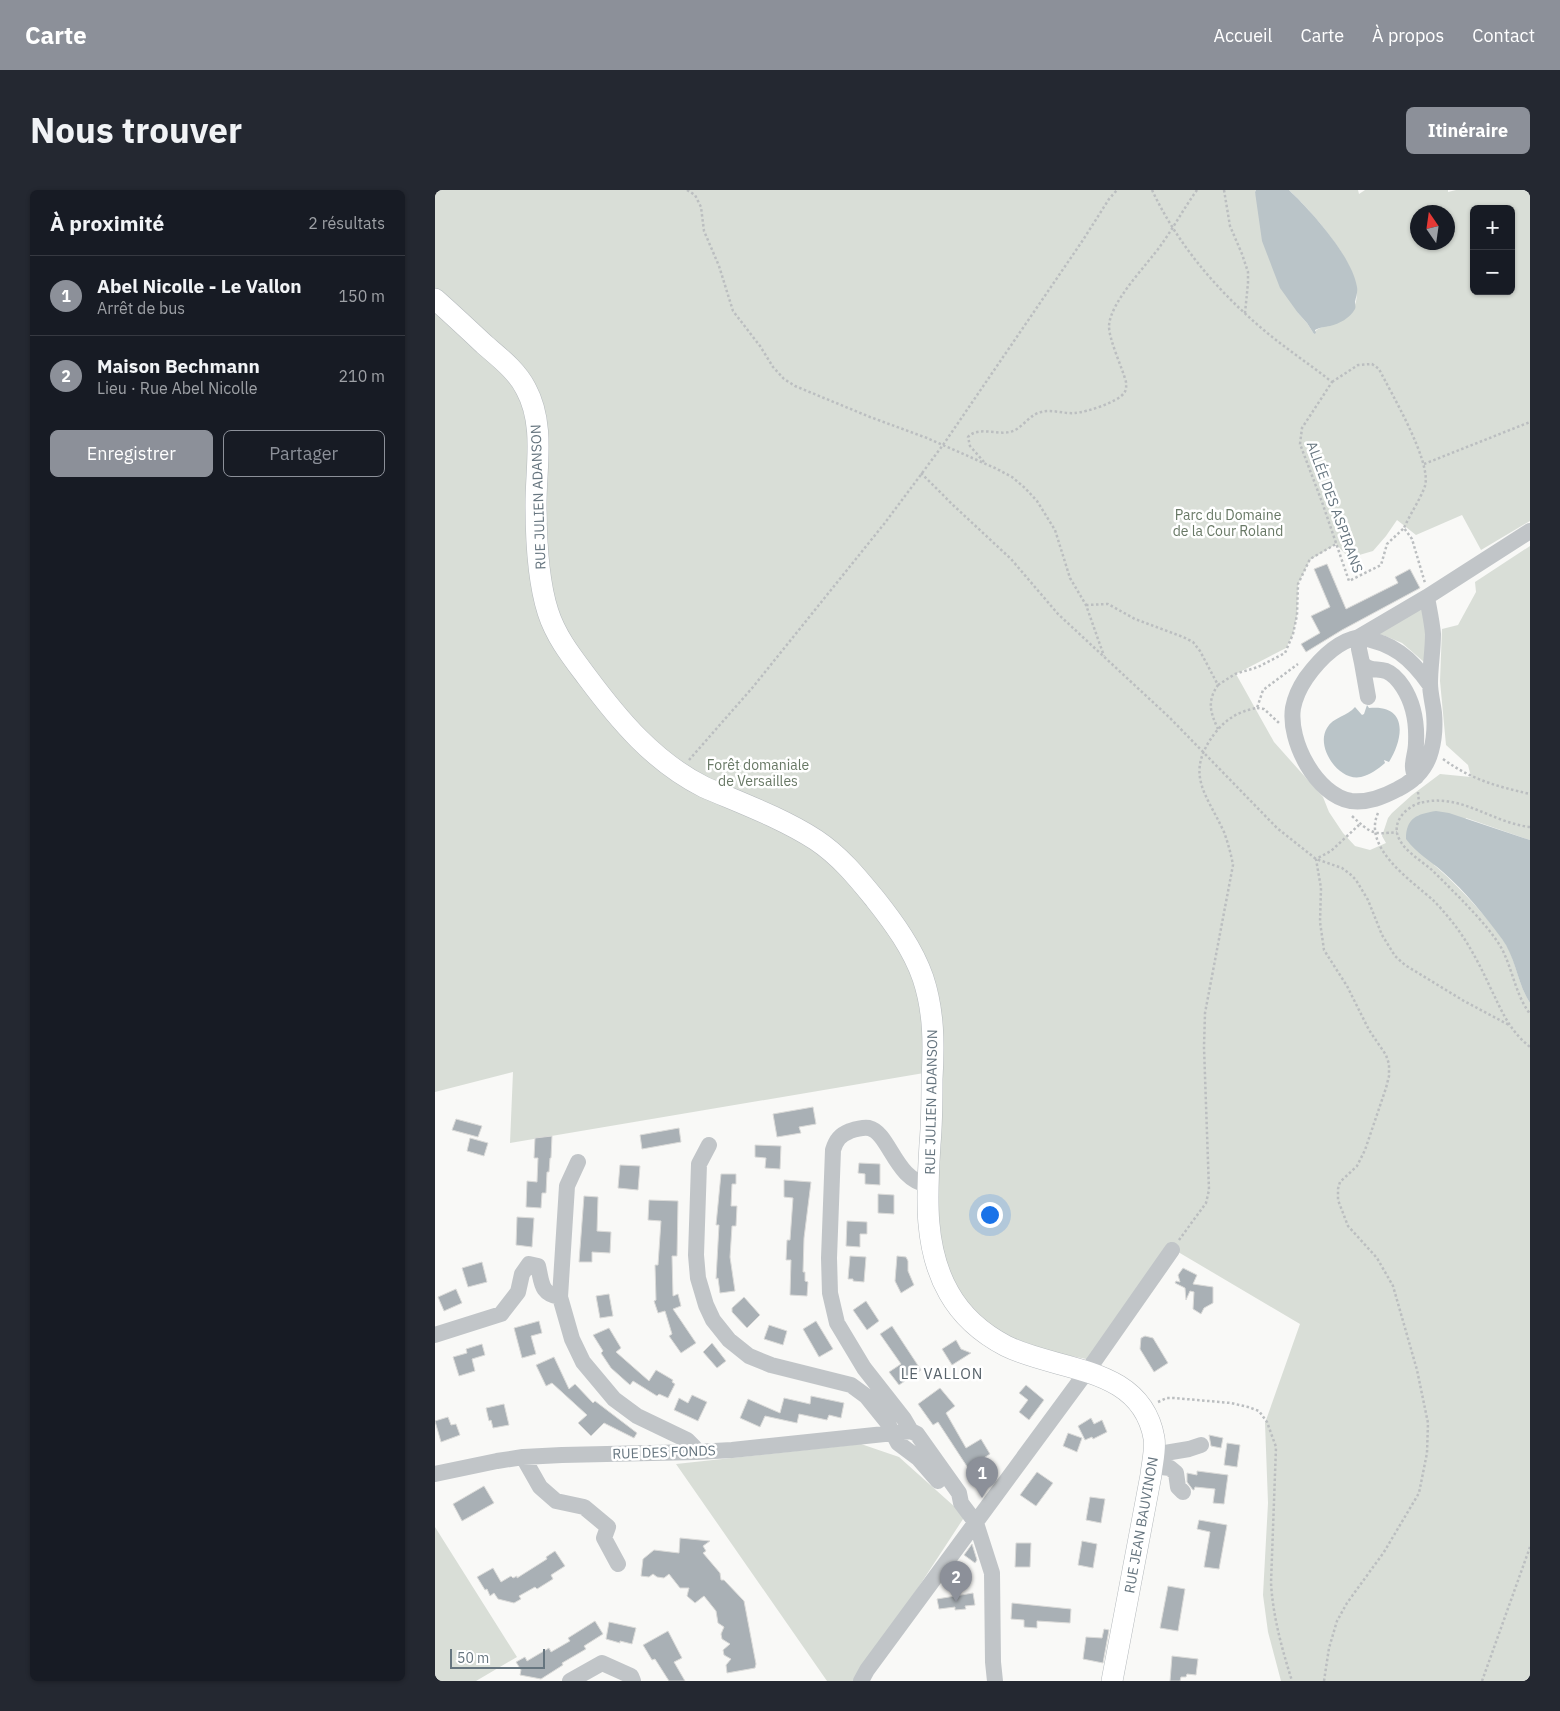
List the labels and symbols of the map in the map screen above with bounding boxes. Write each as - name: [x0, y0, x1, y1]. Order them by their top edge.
- north arrow: [1410, 205, 1455, 250]
- street label: RUE JULIEN ADANSON: [526, 424, 550, 570]
- street label: ALLÉE DES ASPIRANS: [1303, 438, 1368, 575]
- park label: Parc du Domaine de la Cour Roland: [1173, 506, 1283, 540]
- park label: Forêt domaniale de Versailles: [707, 756, 809, 790]
- street label: RUE JULIEN ADANSON: [921, 1029, 941, 1175]
- your location: [977, 1202, 1003, 1228]
- district label: LE VALLON: [901, 1364, 983, 1383]
- street label: RUE DES FONDS: [612, 1441, 716, 1463]
- street label: RUE JEAN BAUVINON: [1120, 1455, 1162, 1595]
- pin: 1: [966, 1457, 998, 1498]
- pin: 2: [940, 1561, 972, 1602]
- scale bar: [450, 1646, 545, 1669]

